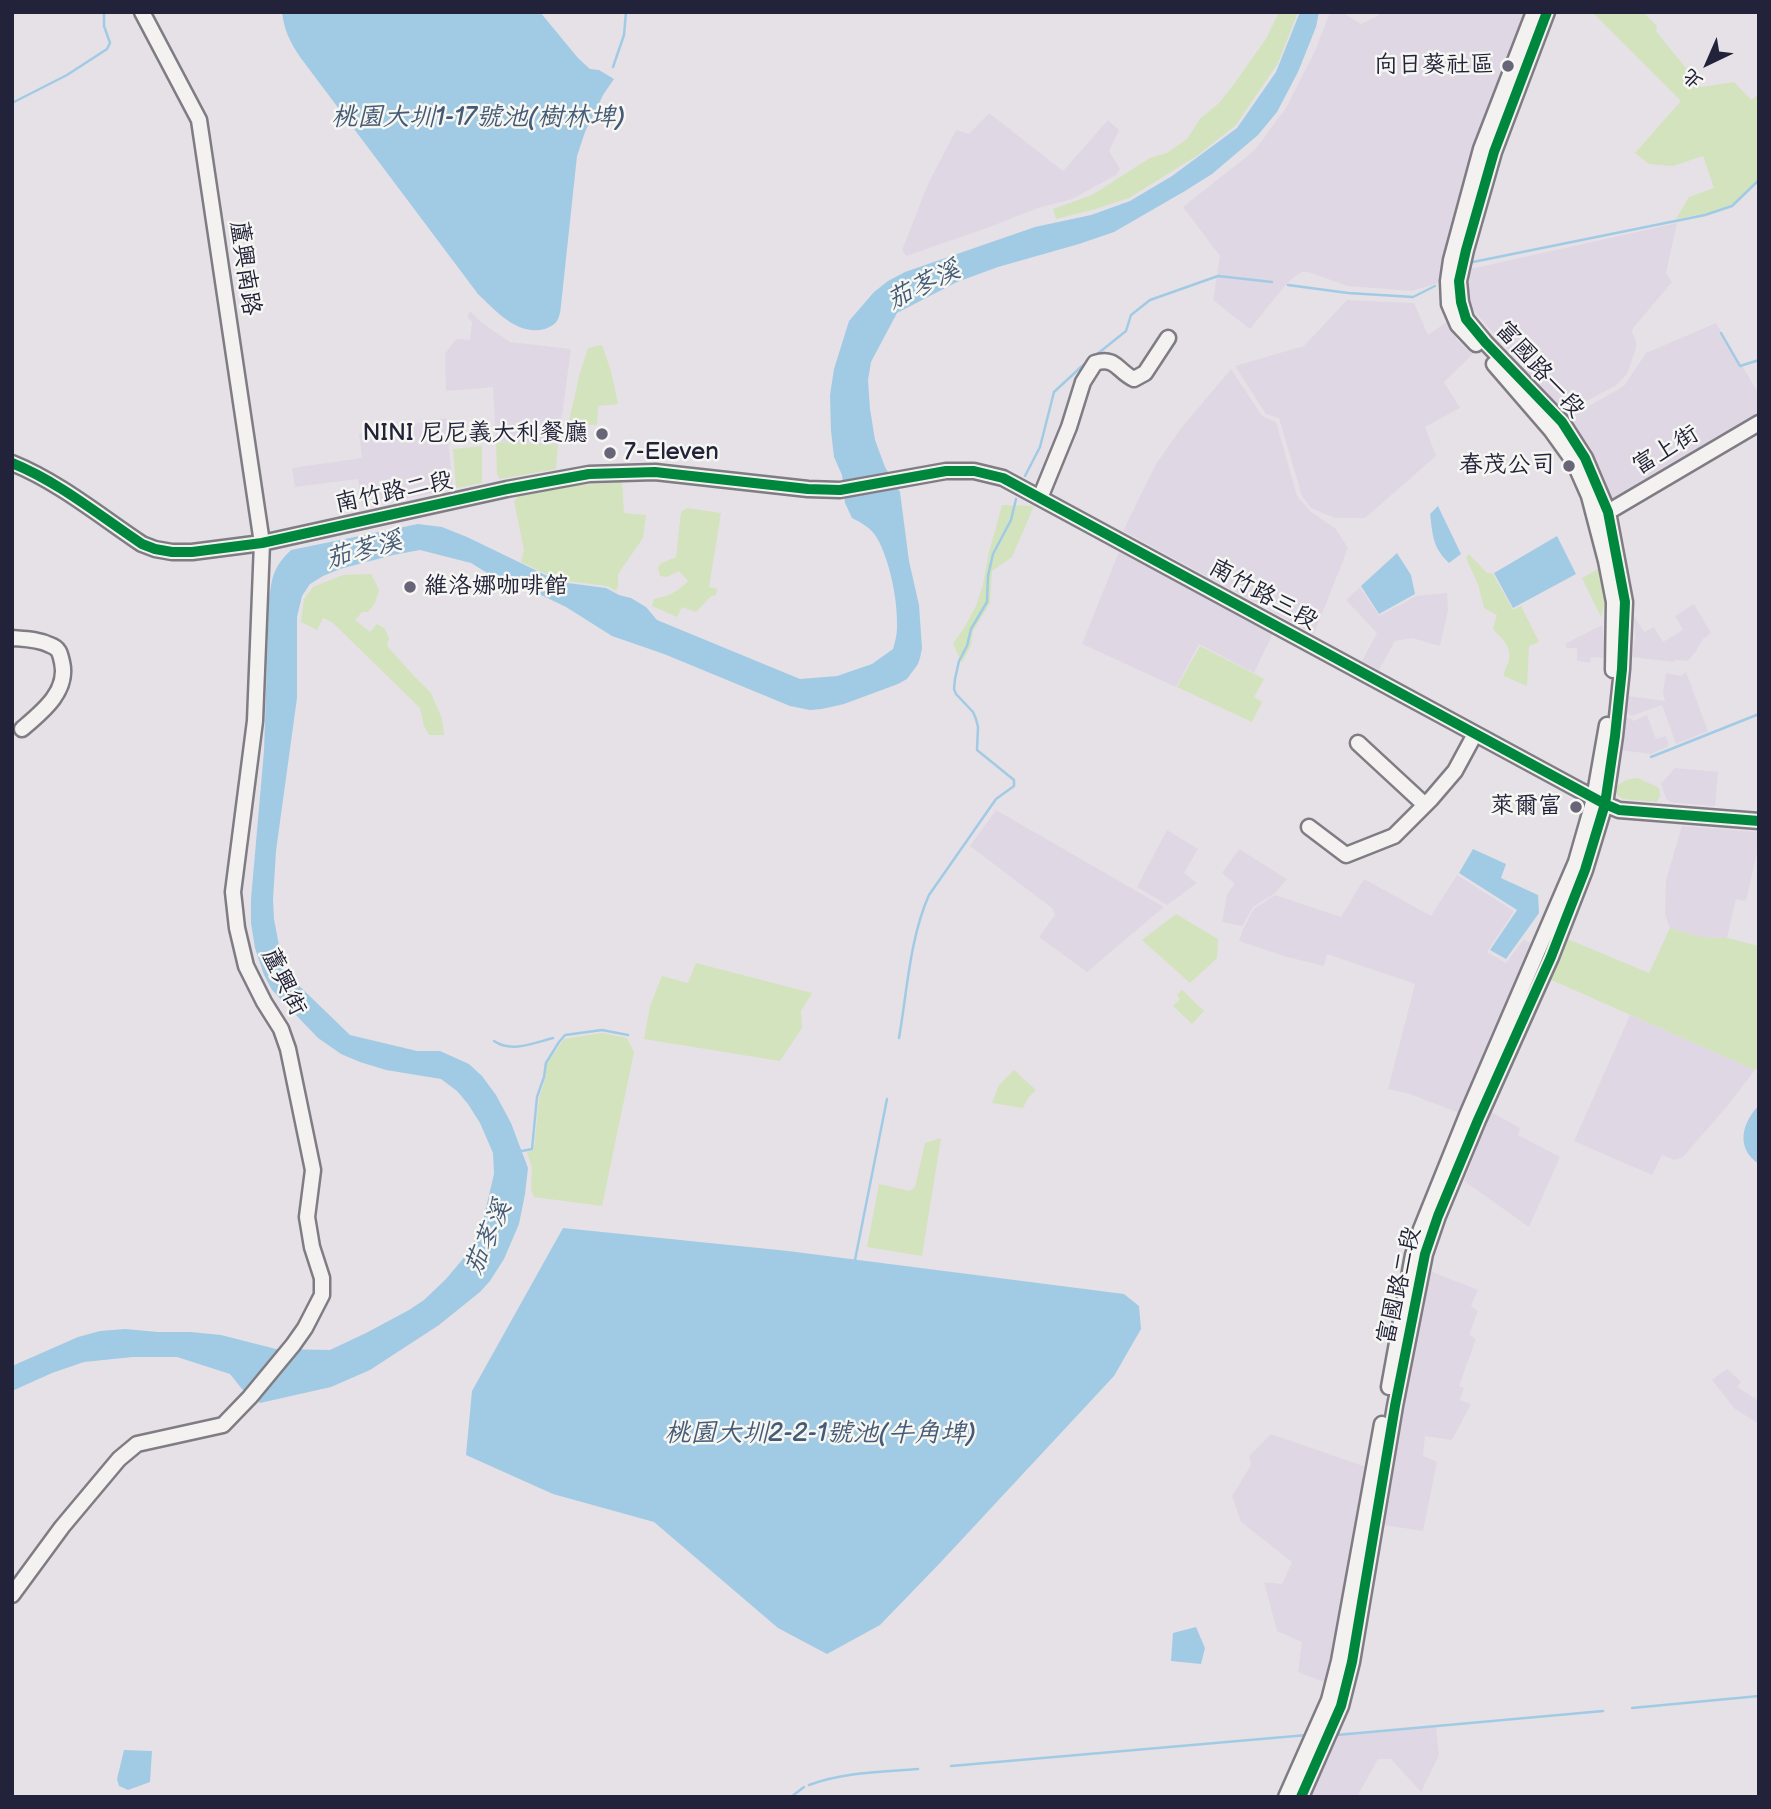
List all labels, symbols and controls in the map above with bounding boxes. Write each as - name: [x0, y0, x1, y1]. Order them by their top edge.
- north arrow: [1673, 28, 1743, 98]
- place label: 向日葵社區: [1374, 52, 1494, 80]
- marker: 向日葵社區: [1500, 58, 1516, 74]
- text: 北: [1678, 64, 1708, 93]
- water label: 桃園大圳1-17號池(樹林埤): [331, 102, 625, 134]
- street label: 蘆興南路: [223, 218, 265, 318]
- water label: 茄苳溪: [882, 255, 966, 317]
- street label: 富國路一段: [1488, 316, 1590, 424]
- place label: NINI 尼尼義大利餐廳: [363, 420, 588, 448]
- street label: 富上街: [1628, 420, 1704, 482]
- marker: NINI 尼尼義大利餐廳: [594, 426, 610, 442]
- place label: 7-Eleven: [624, 439, 719, 467]
- marker: 7-Eleven: [602, 445, 618, 461]
- place label: 春茂公司: [1459, 452, 1555, 480]
- marker: 春茂公司: [1561, 458, 1577, 474]
- street label: 南竹路二段: [332, 466, 456, 520]
- water label: 茄苳溪: [322, 526, 406, 576]
- street label: 南竹路三段: [1204, 553, 1322, 637]
- place label: 維洛娜咖啡館: [424, 573, 568, 601]
- marker: 維洛娜咖啡館: [402, 579, 418, 595]
- place label: 萊爾富: [1490, 793, 1562, 821]
- marker: 萊爾富: [1568, 799, 1584, 815]
- street label: 蘆興街: [254, 943, 312, 1021]
- water label: 茄苳溪: [459, 1196, 519, 1280]
- street label: 富國路二段: [1372, 1224, 1428, 1348]
- water label: 桃園大圳2-2-1號池(牛角埤): [664, 1418, 976, 1450]

